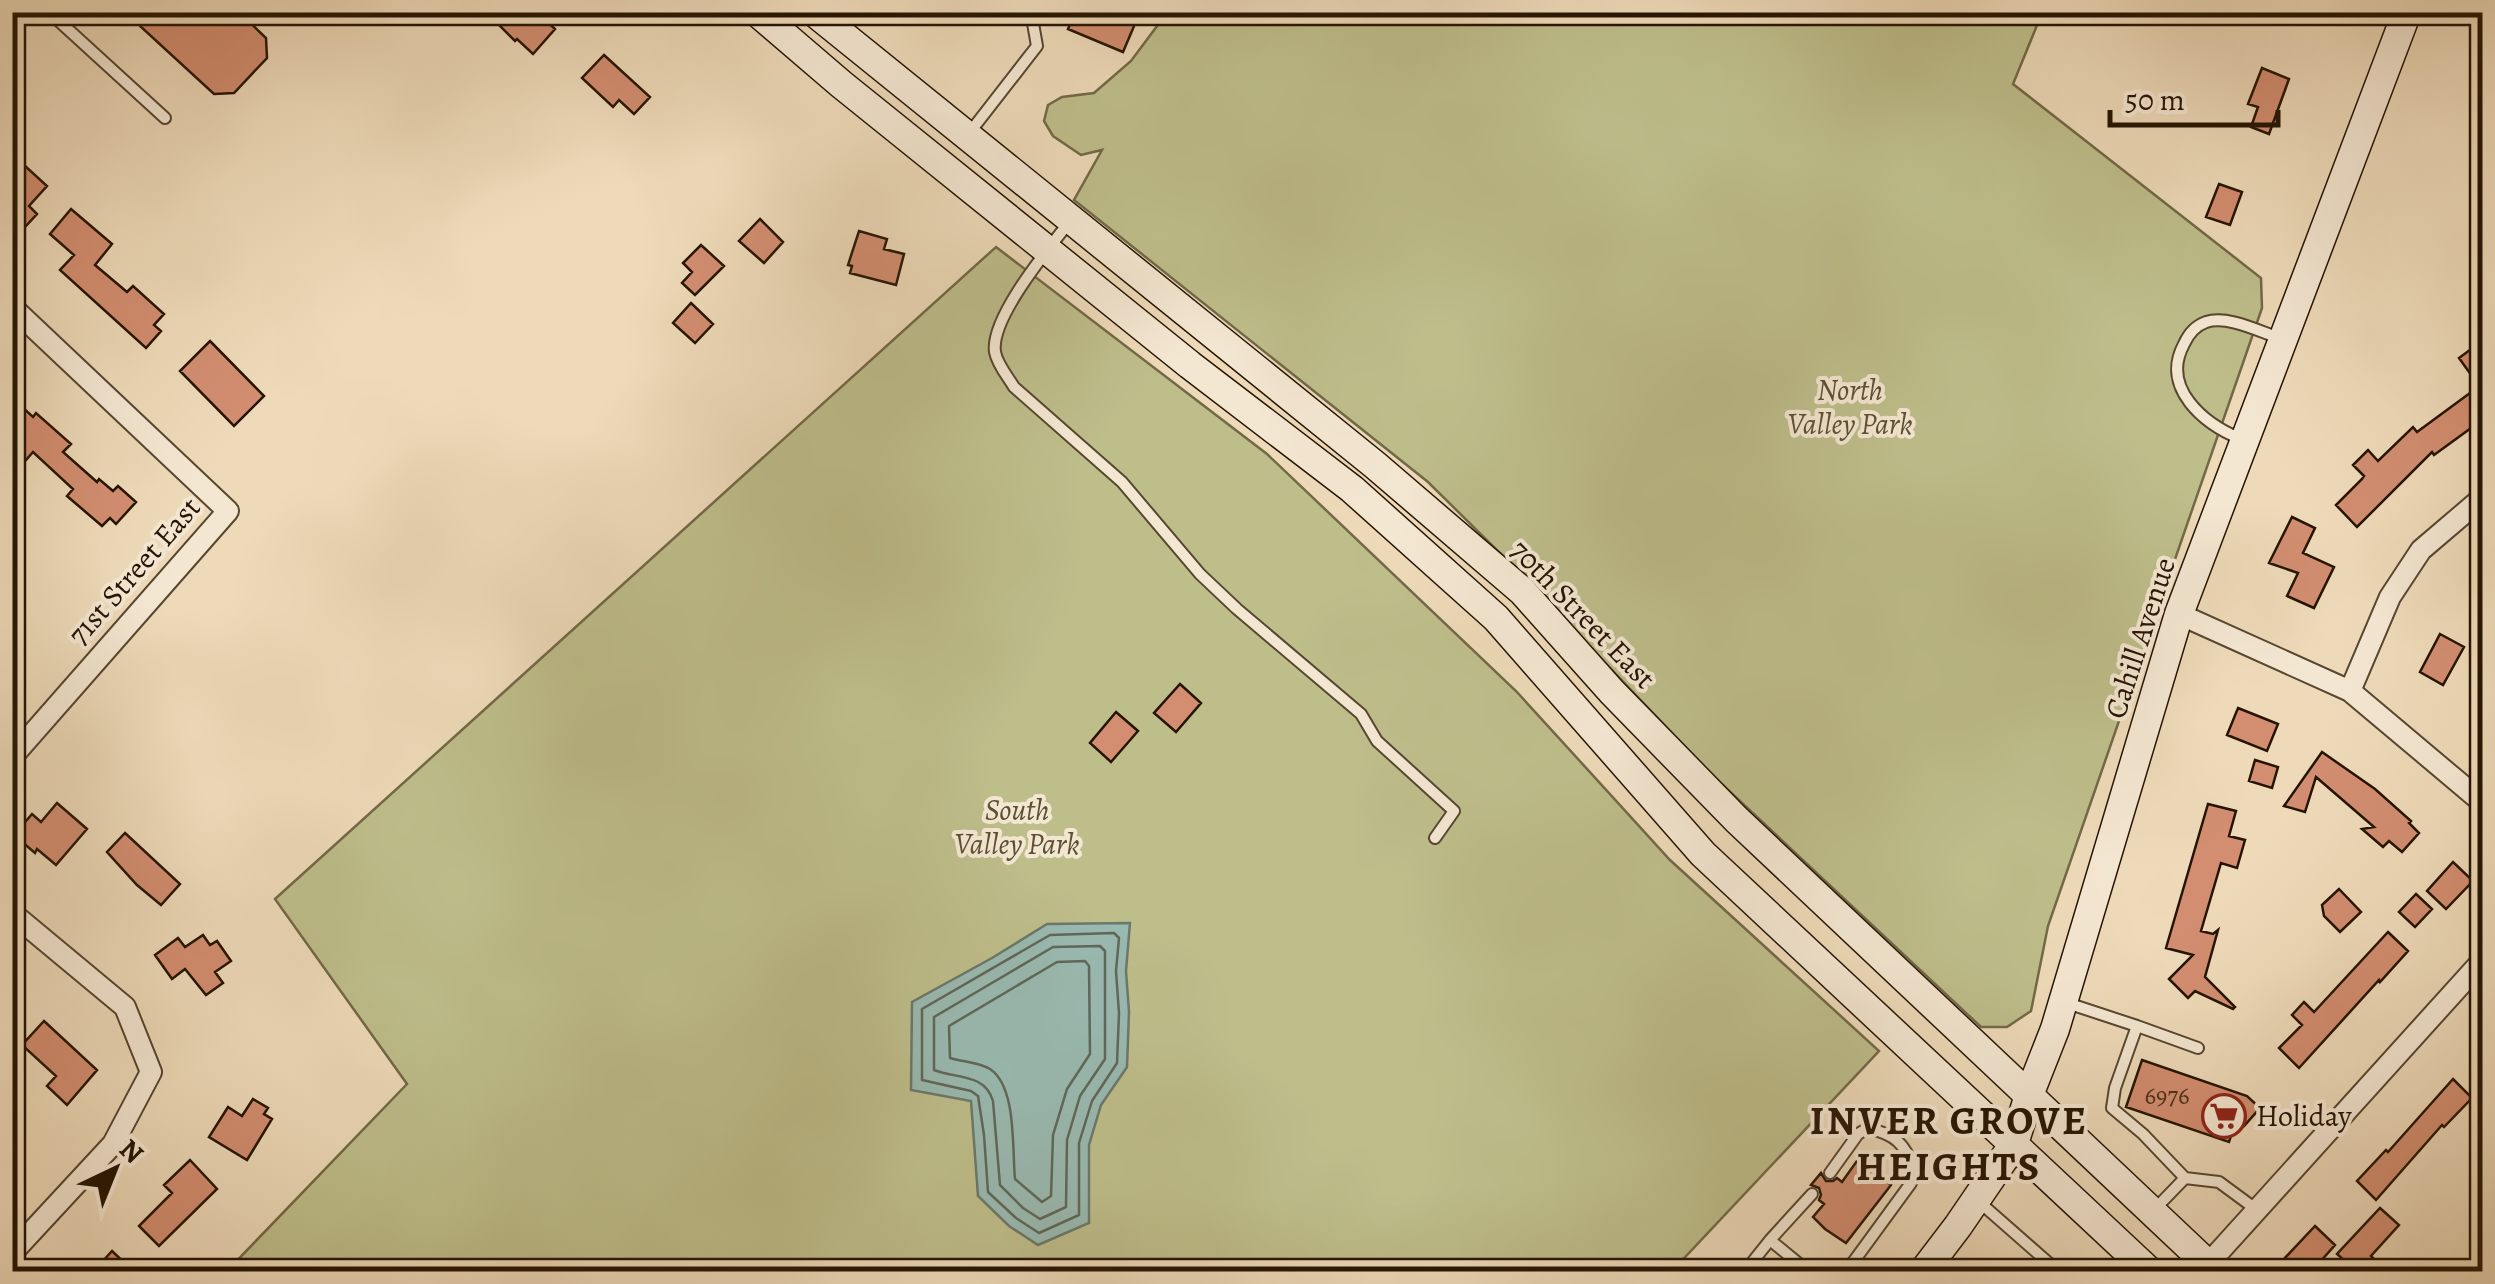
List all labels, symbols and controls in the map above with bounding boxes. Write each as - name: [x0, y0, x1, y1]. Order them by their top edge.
- scale bar: [2110, 65, 2278, 127]
- text: 50 m: [2125, 80, 2185, 120]
- park label: North Valley Park: [1787, 370, 1913, 444]
- street label: 71st Street East: [59, 489, 209, 653]
- street label: 70th Street East: [1501, 531, 1665, 697]
- street label: Cahill Avenue: [2095, 552, 2185, 724]
- park label: South Valley Park: [954, 790, 1080, 864]
- house number: 6976: [2145, 1079, 2189, 1113]
- district label: INVER GROVE HEIGHTS: [1810, 1093, 2088, 1194]
- supermarket icon: Holiday: [2201, 1093, 2247, 1139]
- place label: Holiday: [2256, 1096, 2352, 1136]
- north arrow: [65, 1119, 165, 1219]
- text: N: [111, 1131, 152, 1172]

